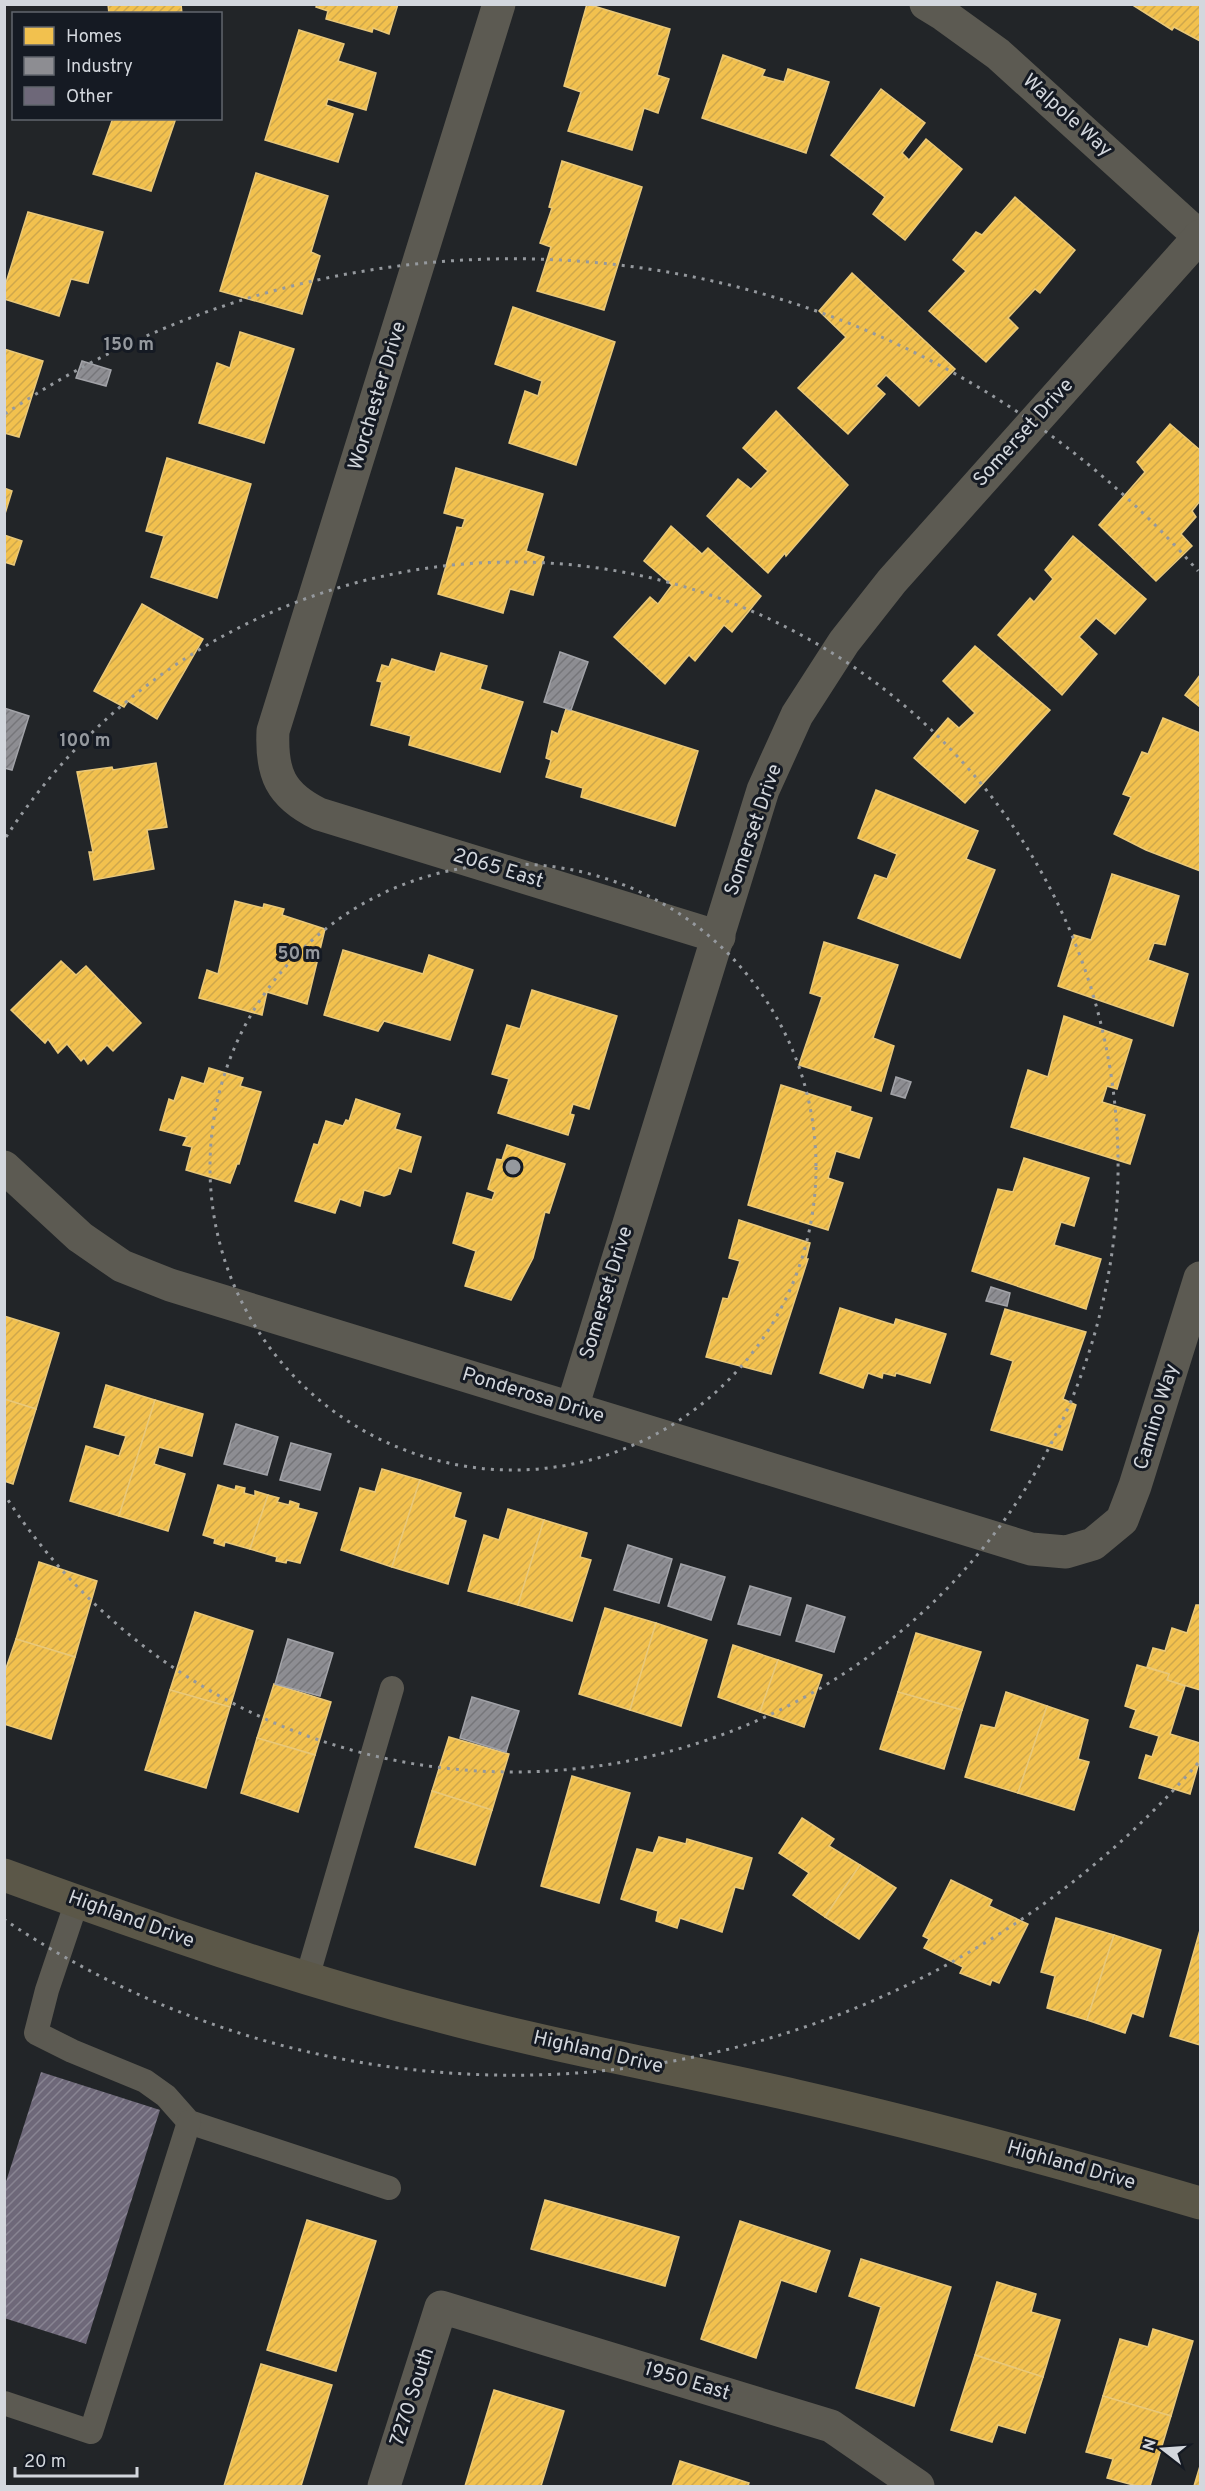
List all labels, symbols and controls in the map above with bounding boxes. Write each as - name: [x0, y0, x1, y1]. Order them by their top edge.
- legend: [12, 12, 222, 120]
- text: Homes: [66, 26, 122, 49]
- text: Industry: [66, 56, 133, 79]
- street label: Walpole Way: [1016, 69, 1118, 163]
- text: Other: [66, 86, 113, 109]
- street label: Worchester Drive: [343, 318, 413, 474]
- text: 150 m: [104, 334, 154, 357]
- street label: Somerset Drive: [968, 373, 1080, 493]
- text: 100 m: [59, 730, 111, 753]
- street label: Somerset Drive: [719, 761, 789, 899]
- street label: 2065 East: [450, 843, 546, 895]
- text: 50 m: [277, 943, 321, 966]
- centre of rings: [503, 1157, 523, 1177]
- street label: Somerset Drive: [574, 1223, 640, 1363]
- street label: Camino Way: [1128, 1361, 1186, 1473]
- street label: Ponderosa Drive: [459, 1362, 607, 1430]
- street label: Highland Drive: [64, 1885, 198, 1955]
- street label: Highland Drive: [531, 2025, 665, 2081]
- street label: Highland Drive: [1004, 2135, 1138, 2197]
- street label: 7270 South: [385, 2344, 441, 2450]
- street label: 1950 East: [641, 2357, 733, 2407]
- north arrow: [1133, 2419, 1193, 2479]
- text: N: [1139, 2437, 1162, 2454]
- scale bar: [15, 2440, 136, 2478]
- text: 20 m: [24, 2451, 66, 2474]

